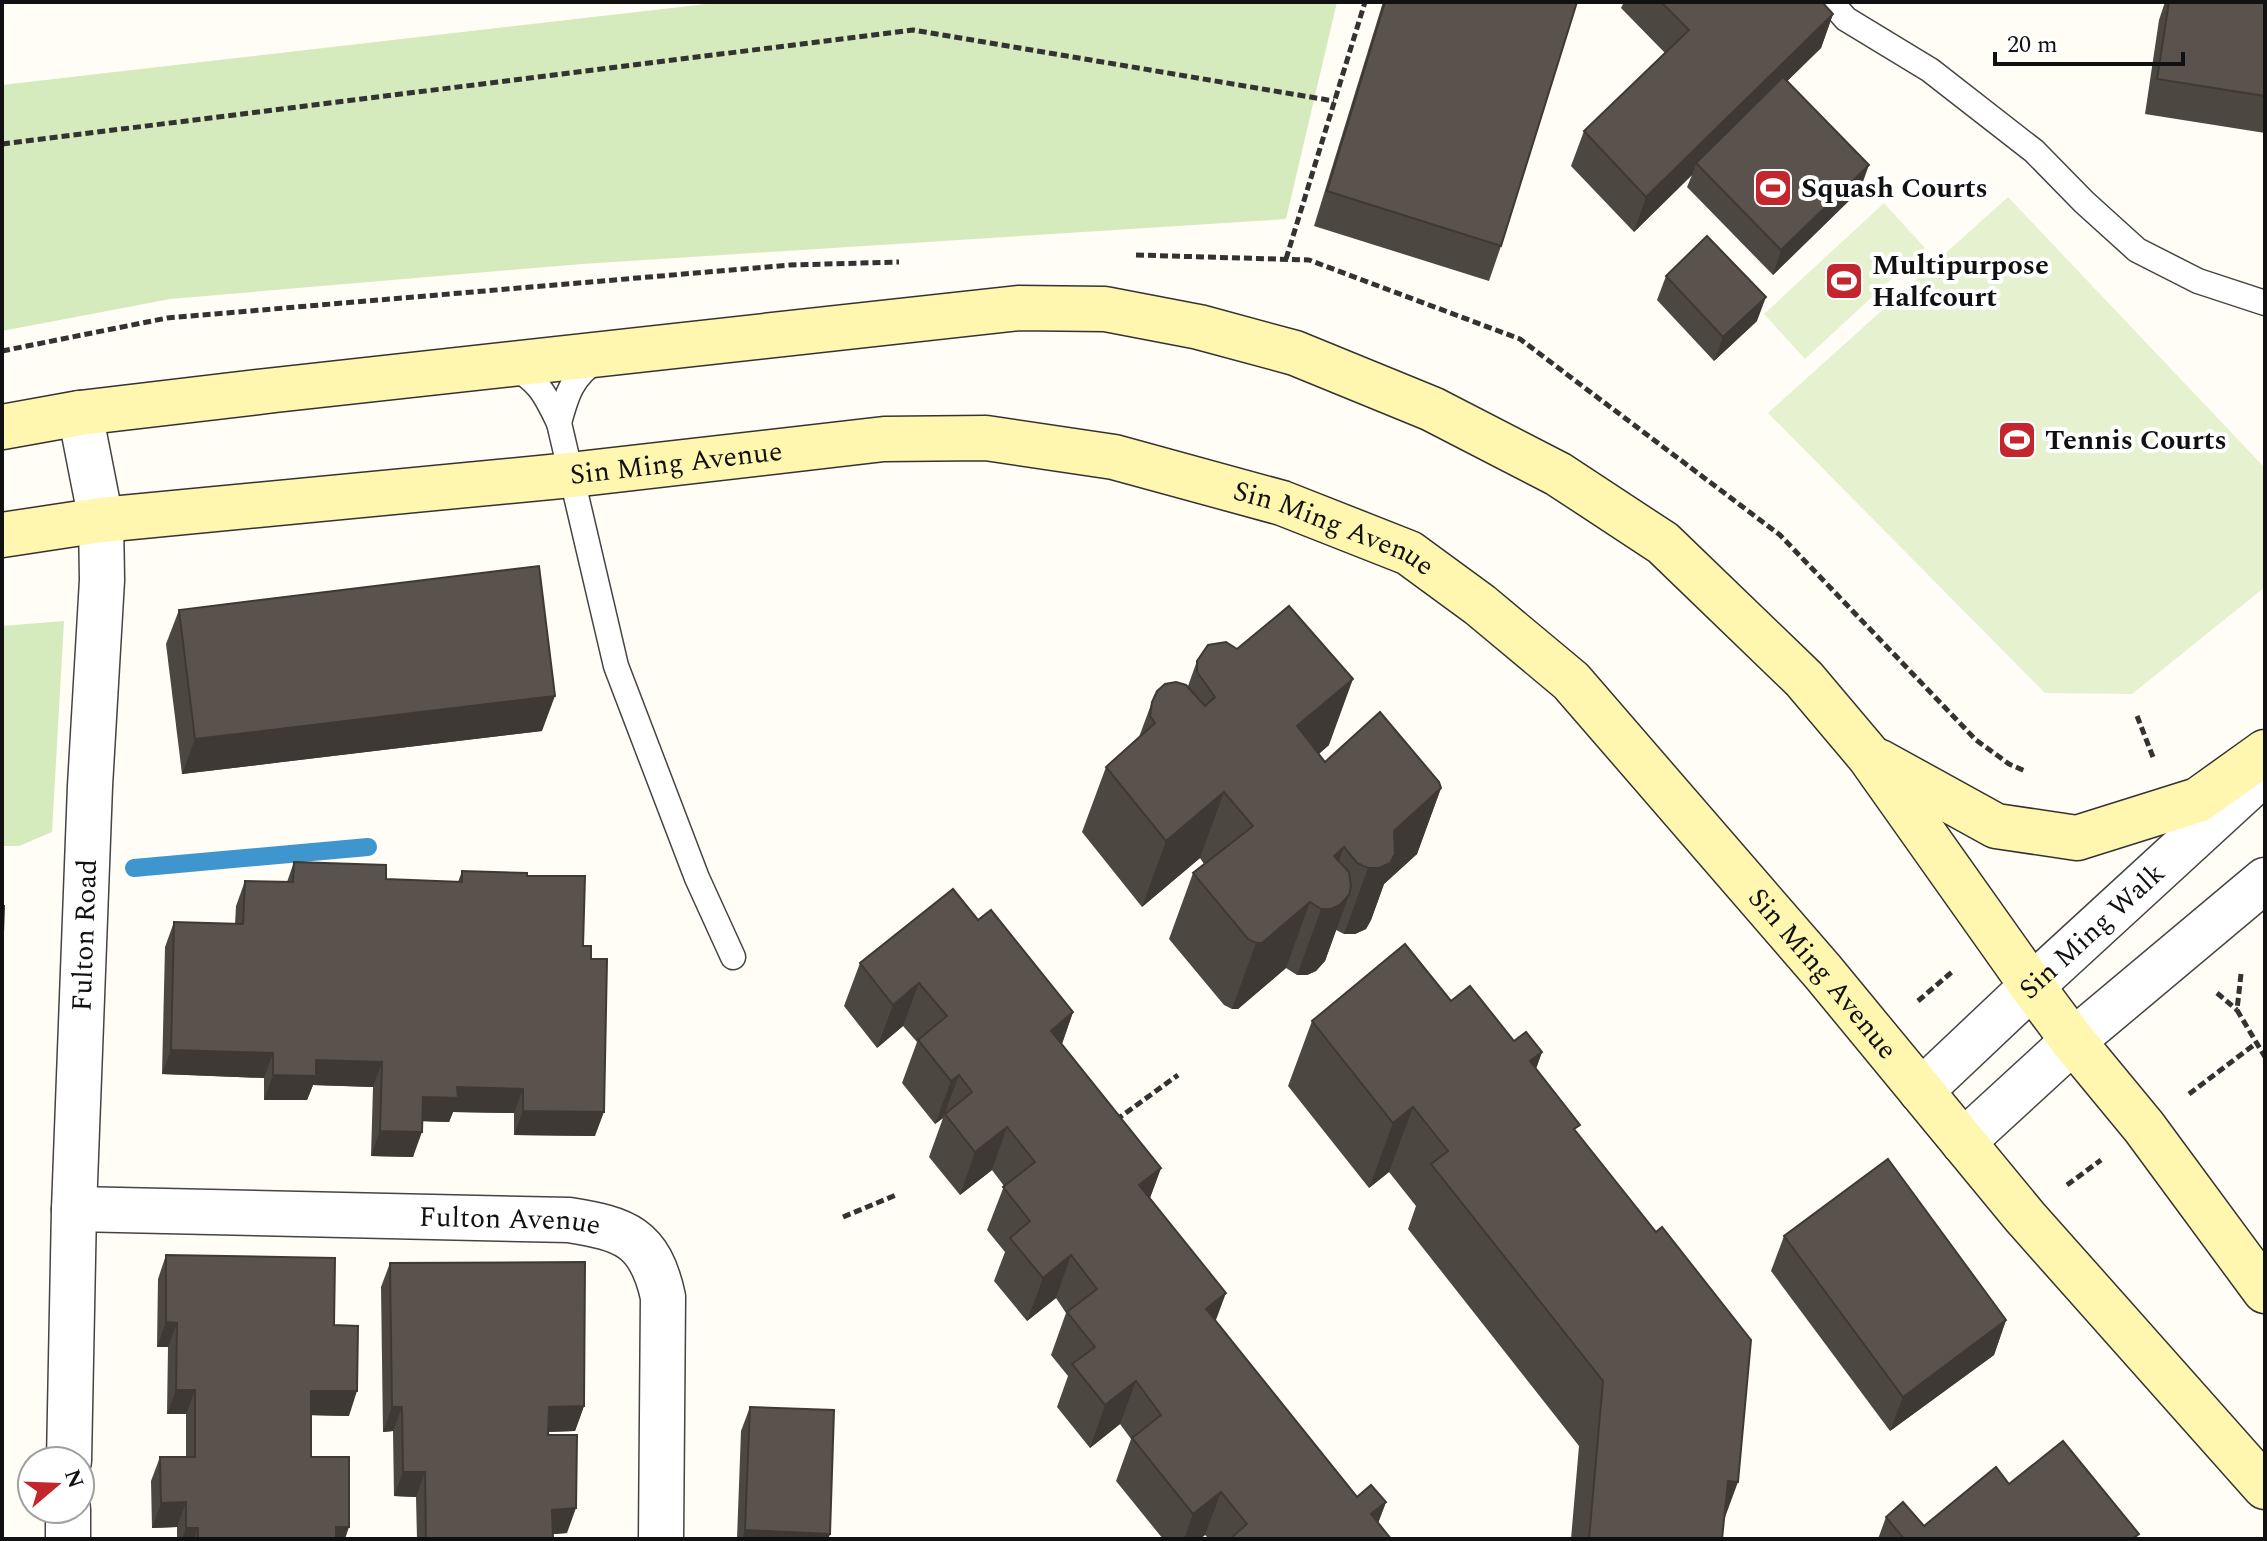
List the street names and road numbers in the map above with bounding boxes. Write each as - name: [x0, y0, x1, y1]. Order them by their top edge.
- street label: Sin Ming Avenue: [568, 429, 785, 496]
- street label: Sin Ming Avenue: [1228, 469, 1444, 587]
- street label: Sin Ming Walk: [2009, 853, 2175, 1010]
- street label: Fulton Road: [60, 858, 109, 1012]
- street label: Sin Ming Avenue: [1738, 878, 1908, 1069]
- street label: Fulton Avenue: [419, 1195, 605, 1247]

